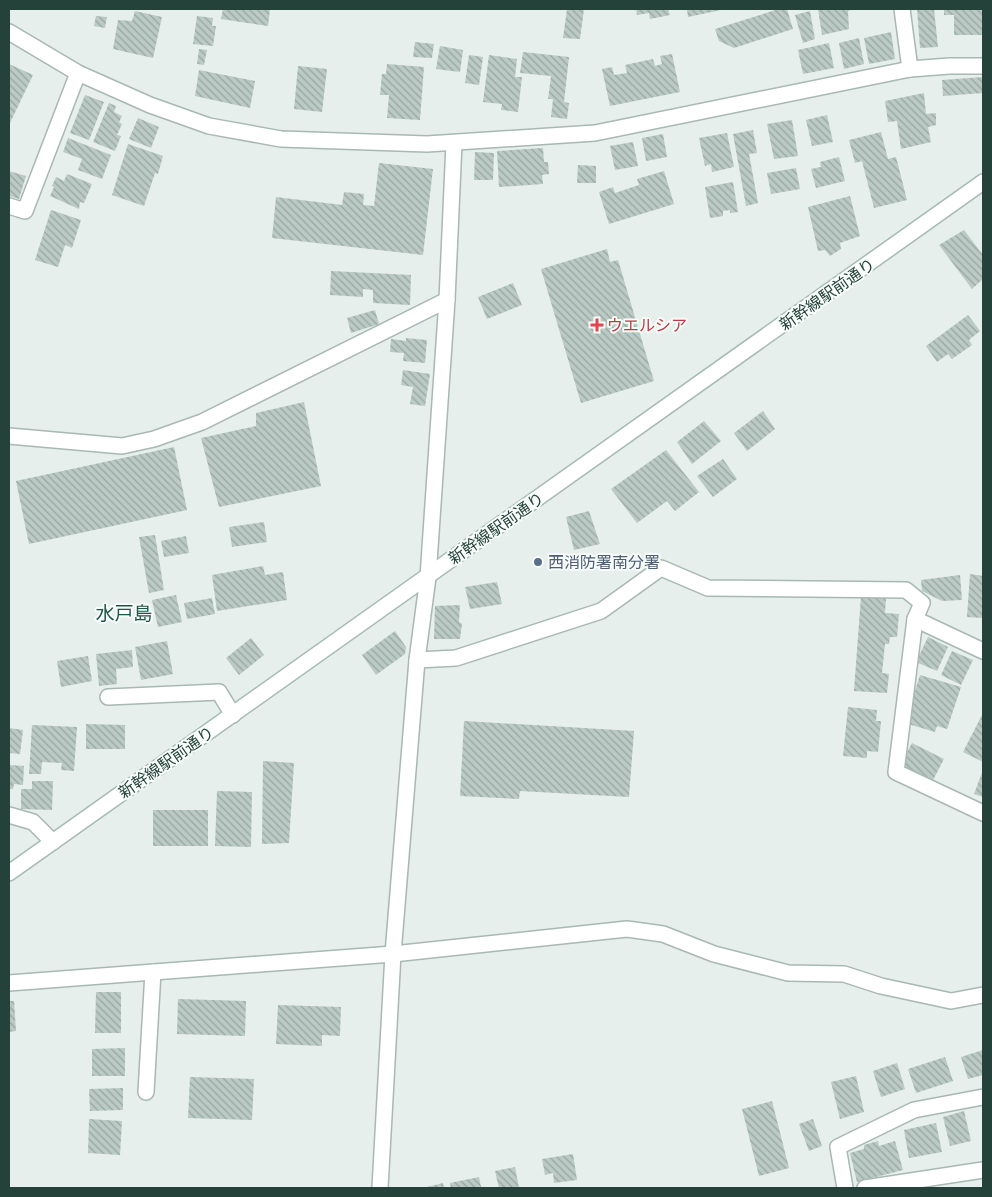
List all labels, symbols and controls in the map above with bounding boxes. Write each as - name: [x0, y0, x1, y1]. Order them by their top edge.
- street label: 新幹線駅前通り: [776, 255, 878, 333]
- place label: ウエルシア: [607, 316, 687, 334]
- marker: ウエルシア: [591, 319, 603, 331]
- street label: 新幹線駅前通り: [445, 489, 547, 567]
- place label: 西消防署南分署: [548, 553, 660, 571]
- marker: 西消防署南分署: [532, 556, 544, 568]
- district label: 水戸島: [95, 602, 153, 624]
- street label: 新幹線駅前通り: [115, 723, 217, 801]

